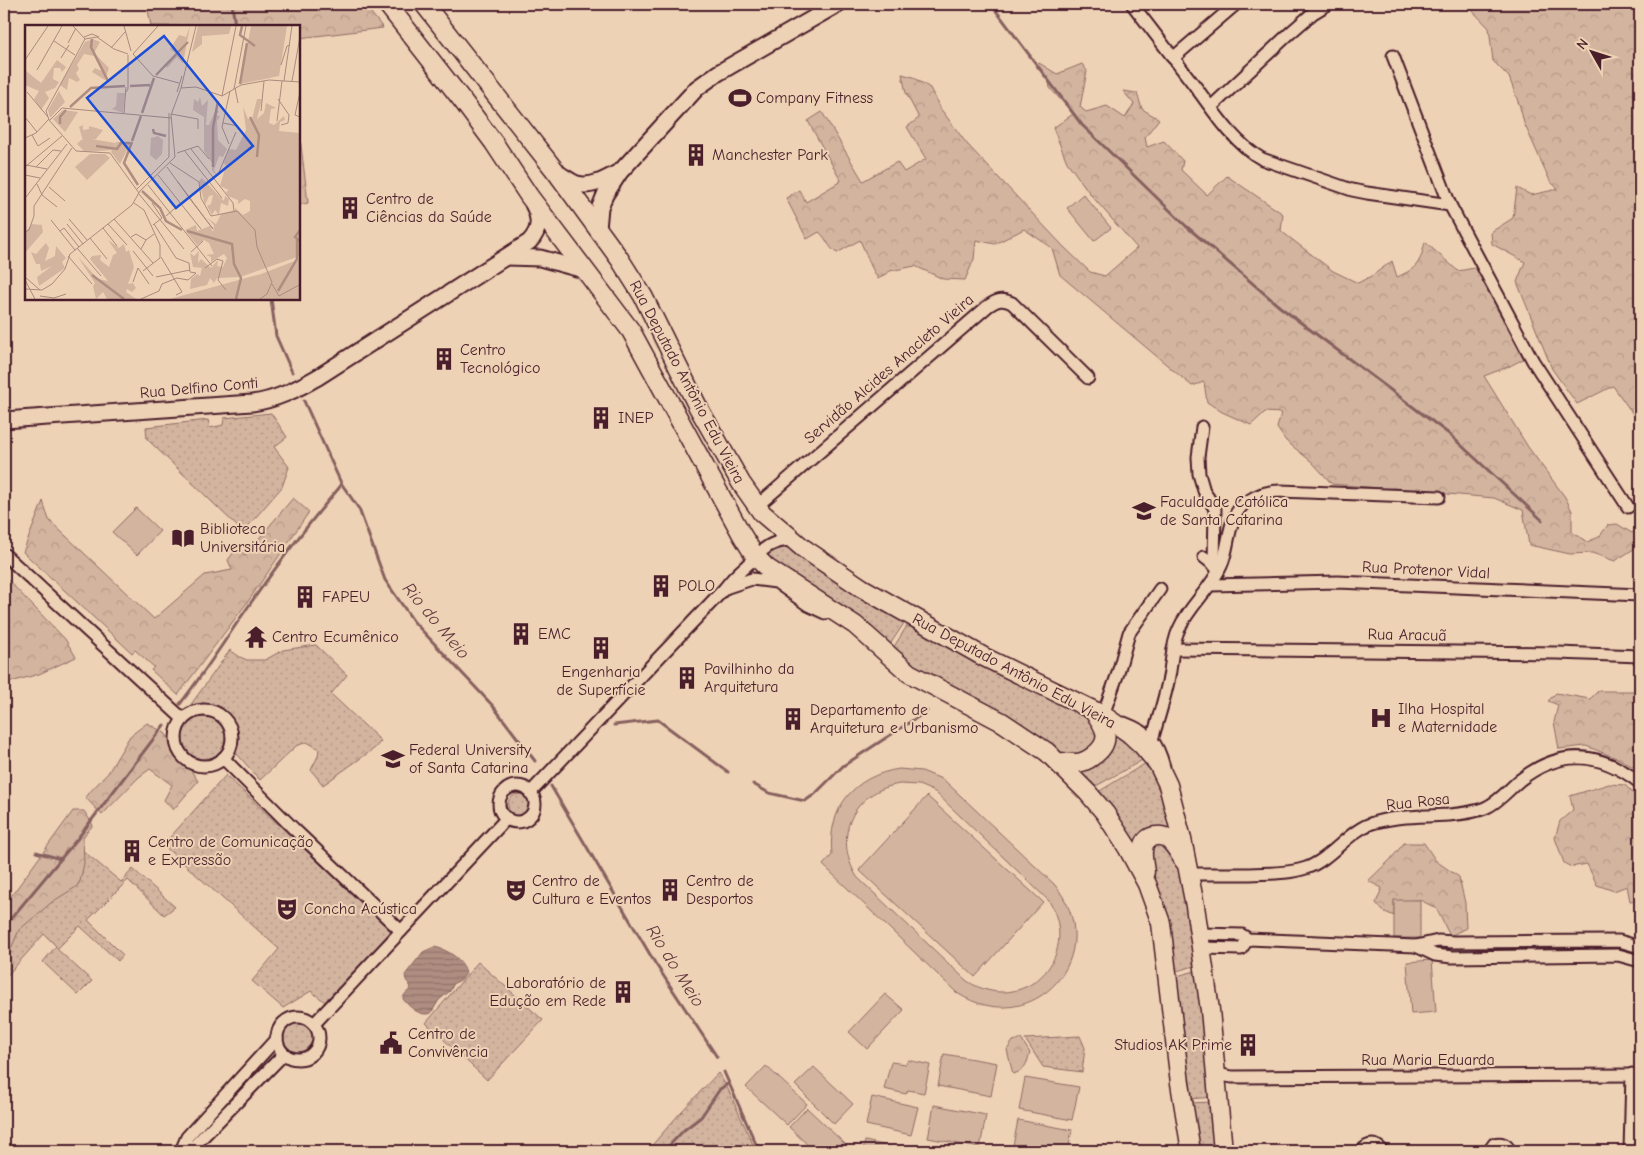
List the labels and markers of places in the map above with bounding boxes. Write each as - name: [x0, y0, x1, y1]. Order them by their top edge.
- sports icon: Company Fitness: [727, 85, 753, 111]
- place label: Company Fitness: [756, 89, 874, 107]
- building icon: Manchester Park: [683, 142, 709, 168]
- place label: Manchester Park: [712, 146, 828, 164]
- place label: Centro de Ciências da Saúde: [366, 190, 492, 226]
- building icon: Centro de Ciências da Saúde: [337, 195, 363, 221]
- place label: Centro Tecnológico: [460, 341, 540, 377]
- building icon: Centro Tecnológico: [431, 346, 457, 372]
- building icon: INEP: [588, 405, 614, 431]
- place label: INEP: [618, 409, 653, 427]
- place label: Faculdade Católica de Santa Catarina: [1160, 493, 1288, 529]
- school or university icon: Faculdade Católica de Santa Catarina: [1131, 498, 1157, 524]
- place label: Biblioteca Universitária: [200, 520, 285, 556]
- library icon: Biblioteca Universitária: [170, 525, 196, 551]
- building icon: POLO: [648, 573, 674, 599]
- place label: POLO: [678, 577, 715, 595]
- building icon: FAPEU: [292, 584, 318, 610]
- place label: FAPEU: [322, 588, 370, 606]
- building icon: EMC: [508, 621, 534, 647]
- temple icon: Centro Ecumênico: [243, 624, 269, 650]
- place label: EMC: [538, 625, 571, 643]
- place label: Centro Ecumênico: [272, 628, 399, 646]
- building icon: Engenharia de Superfície: [588, 635, 614, 661]
- place label: Pavilhinho da Arquitetura: [704, 660, 795, 696]
- place label: Engenharia de Superfície: [556, 663, 646, 699]
- building icon: Pavilhinho da Arquitetura: [674, 665, 700, 691]
- place label: Ilha Hospital e Maternidade: [1398, 700, 1497, 736]
- place label: Departamento de Arquitetura e Urbanismo: [810, 701, 978, 737]
- hospital icon: Ilha Hospital e Maternidade: [1368, 705, 1394, 731]
- building icon: Departamento de Arquitetura e Urbanismo: [780, 706, 806, 732]
- place label: Federal University of Santa Catarina: [409, 741, 532, 777]
- school or university icon: Federal University of Santa Catarina: [380, 746, 406, 772]
- place label: Centro de Comunicação e Expressão: [148, 833, 314, 869]
- building icon: Centro de Comunicação e Expressão: [119, 838, 145, 864]
- place label: Centro de Cultura e Eventos: [532, 872, 652, 908]
- place label: Centro de Desportos: [686, 872, 754, 908]
- theatre icon: Centro de Cultura e Eventos: [503, 877, 529, 903]
- building icon: Centro de Desportos: [657, 877, 683, 903]
- theatre icon: Concha Acústica: [274, 896, 300, 922]
- place label: Concha Acústica: [304, 900, 417, 918]
- place label: Laboratório de Edução em Rede: [489, 974, 606, 1010]
- building icon: Laboratório de Edução em Rede: [610, 979, 636, 1005]
- place label: Centro de Convivência: [408, 1025, 488, 1061]
- public building icon: Centro de Convivência: [378, 1030, 404, 1056]
- building icon: Studios AK Prime: [1235, 1032, 1261, 1058]
- place label: Studios AK Prime: [1114, 1036, 1232, 1054]

